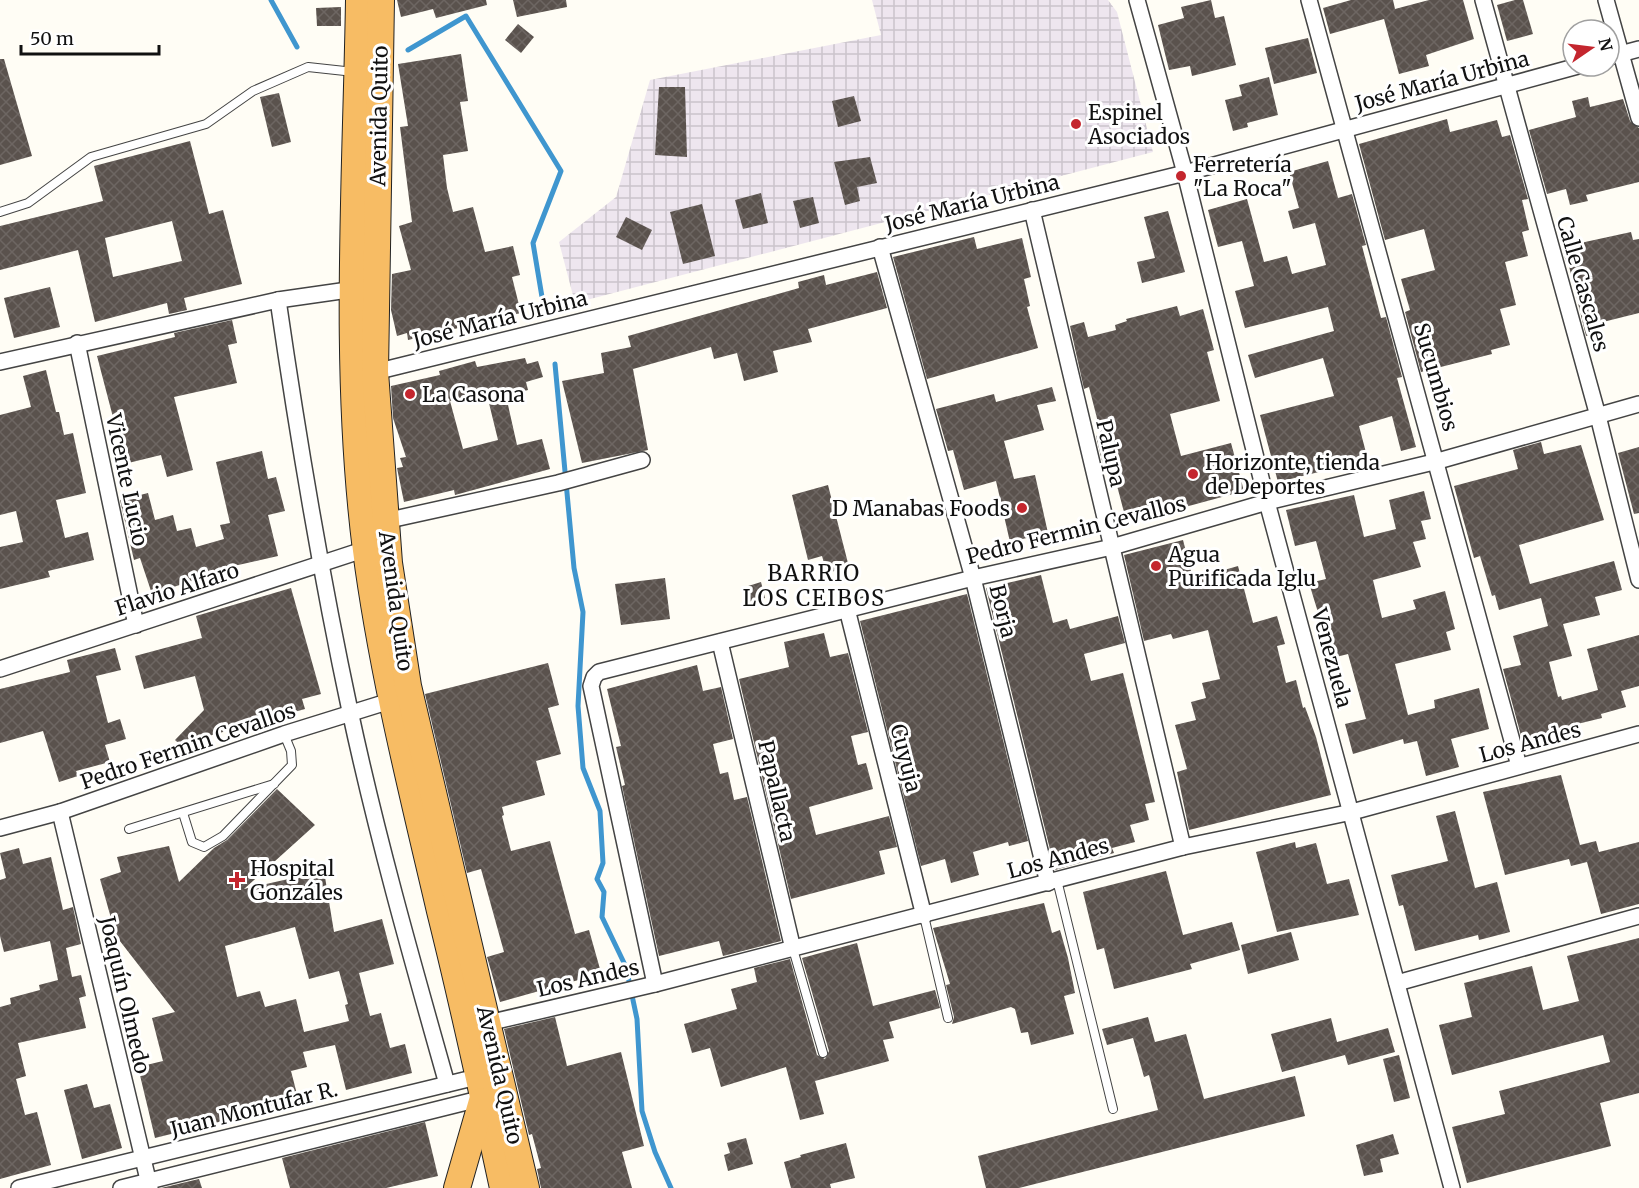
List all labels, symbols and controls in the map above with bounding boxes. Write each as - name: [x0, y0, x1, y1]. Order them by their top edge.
- scale bar: [21, 18, 159, 56]
- north arrow: [1561, 18, 1621, 78]
- text: 50 m: [30, 27, 74, 50]
- text: N: [1594, 36, 1617, 53]
- street label: Avenida Quito: [364, 45, 394, 188]
- street label: José María Urbina: [1351, 45, 1532, 117]
- place label: Espinel Asociados: [1087, 99, 1190, 150]
- marker: Espinel Asociados: [1069, 117, 1083, 131]
- place label: Ferretería "La Roca": [1193, 151, 1292, 202]
- street label: José María Urbina: [881, 168, 1062, 238]
- marker: Ferretería "La Roca": [1174, 169, 1188, 183]
- street label: Calle Cascales: [1551, 213, 1615, 355]
- street label: José María Urbina: [409, 284, 590, 354]
- street label: Sucumbios: [1408, 320, 1464, 434]
- place label: La Casona: [422, 381, 525, 408]
- marker: La Casona: [403, 387, 417, 401]
- street label: Vicente Lucio: [100, 410, 154, 549]
- street label: Palupa: [1090, 417, 1132, 489]
- place label: Horizonte, tienda de Deportes: [1205, 449, 1380, 500]
- marker: Horizonte, tienda de Deportes: [1186, 467, 1200, 481]
- street label: Pedro Fermin Cevallos: [963, 490, 1189, 570]
- place label: D Manabas Foods: [832, 495, 1010, 522]
- marker: D Manabas Foods: [1015, 501, 1029, 515]
- street label: Avenida Quito: [373, 528, 419, 673]
- place label: Agua Purificada Iglu: [1167, 541, 1316, 592]
- street label: Flavio Alfaro: [112, 556, 242, 622]
- district label: BARRIO LOS CEIBOS: [742, 559, 886, 612]
- marker: Agua Purificada Iglu: [1149, 559, 1163, 573]
- street label: Borja: [983, 582, 1023, 640]
- street label: Venezuela: [1306, 604, 1358, 711]
- street label: Pedro Fermin Cevallos: [77, 697, 299, 795]
- street label: Los Andes: [1476, 716, 1584, 768]
- street label: Cuyuja: [885, 721, 927, 795]
- street label: Papallacta: [752, 738, 802, 844]
- street label: Los Andes: [1004, 832, 1112, 884]
- place label: Hospital Gonzáles: [250, 855, 343, 906]
- marker: Hospital Gonzáles: [228, 871, 246, 889]
- street label: Joaquín Olmedo: [94, 913, 156, 1076]
- street label: Los Andes: [534, 953, 642, 1003]
- street label: Avenida Quito: [471, 1002, 529, 1147]
- street label: Juan Montufar R.: [167, 1075, 341, 1143]

